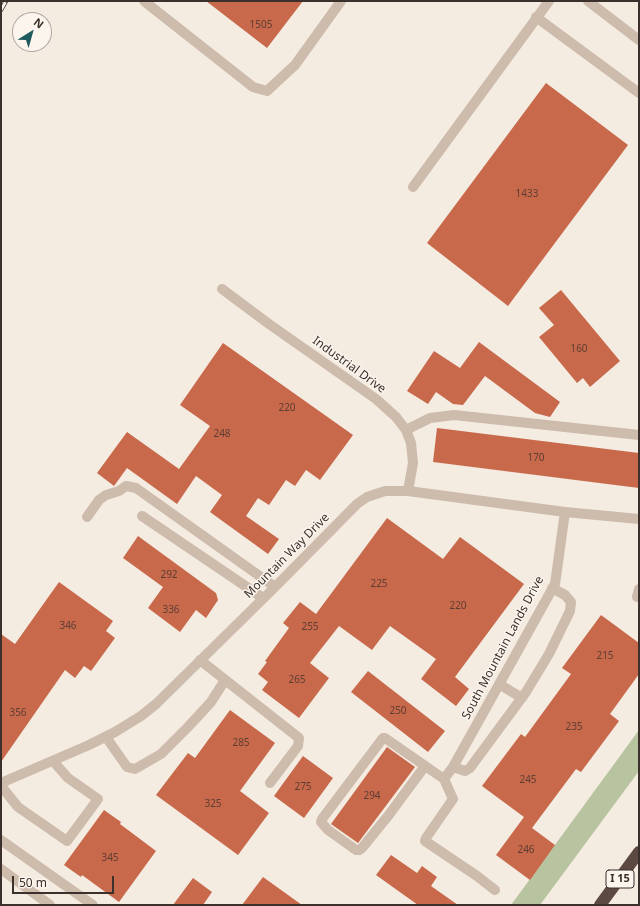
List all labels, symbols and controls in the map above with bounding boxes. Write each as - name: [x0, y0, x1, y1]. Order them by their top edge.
- north arrow: [12, 12, 52, 52]
- text: N: [31, 14, 47, 31]
- house number: 1505: [250, 19, 272, 31]
- house number: 1433: [516, 188, 538, 200]
- street label: Industrial Drive: [310, 334, 388, 396]
- house number: 160: [570, 343, 588, 355]
- house number: 220: [278, 402, 296, 414]
- house number: 248: [213, 428, 231, 440]
- house number: 170: [527, 452, 545, 464]
- street label: Mountain Way Drive: [242, 511, 332, 601]
- house number: 292: [160, 569, 178, 581]
- street label: South Mountain Lands Drive: [459, 574, 547, 722]
- house number: 225: [370, 578, 388, 590]
- house number: 220: [449, 600, 467, 612]
- house number: 336: [162, 604, 180, 616]
- house number: 346: [59, 620, 77, 632]
- house number: 255: [301, 621, 319, 633]
- house number: 215: [596, 650, 614, 662]
- house number: 265: [288, 674, 306, 686]
- house number: 250: [389, 705, 407, 717]
- house number: 356: [9, 707, 27, 719]
- house number: 235: [565, 721, 583, 733]
- house number: 285: [232, 737, 250, 749]
- house number: 245: [519, 774, 537, 786]
- house number: 275: [294, 781, 312, 793]
- house number: 294: [363, 790, 381, 802]
- house number: 325: [204, 798, 222, 810]
- house number: 246: [517, 844, 535, 856]
- house number: 345: [101, 852, 119, 864]
- scale bar: [14, 868, 116, 894]
- road number: I 15: [606, 870, 634, 888]
- text: 50 m: [19, 874, 47, 891]

